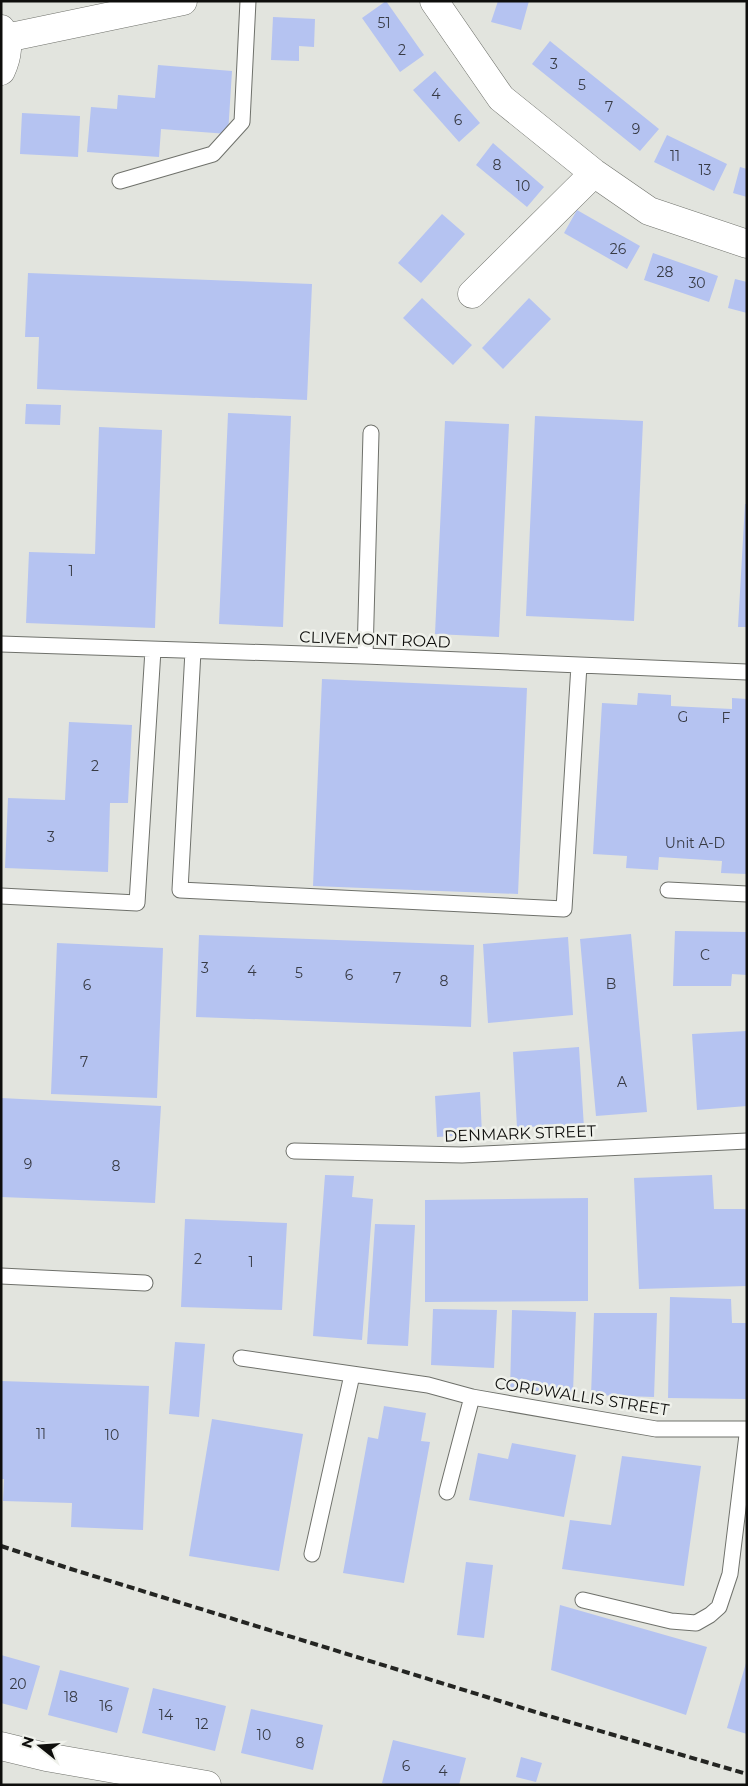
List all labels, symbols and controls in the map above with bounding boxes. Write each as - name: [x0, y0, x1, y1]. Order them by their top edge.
- house number: 51: [378, 14, 390, 32]
- house number: 2: [398, 41, 406, 59]
- house number: 3: [550, 55, 558, 73]
- house number: 5: [578, 76, 586, 94]
- house number: 4: [431, 85, 441, 103]
- house number: 7: [605, 98, 613, 116]
- house number: 6: [454, 111, 463, 129]
- house number: 9: [632, 120, 640, 138]
- house number: 11: [670, 147, 680, 165]
- house number: 8: [493, 156, 502, 174]
- house number: 13: [699, 161, 712, 179]
- house number: 10: [516, 177, 530, 195]
- house number: 26: [610, 240, 627, 258]
- house number: 28: [657, 263, 674, 281]
- house number: 30: [688, 274, 706, 292]
- house number: 1: [68, 562, 74, 580]
- street label: CLIVEMONT ROAD: [299, 627, 451, 652]
- house number: G: [678, 708, 688, 726]
- house number: F: [722, 709, 731, 727]
- house number: 2: [91, 757, 99, 775]
- house number: 3: [47, 828, 55, 846]
- house number: Unit A-D: [665, 834, 725, 852]
- house number: C: [700, 946, 710, 964]
- house number: 3: [201, 959, 209, 977]
- house number: 4: [247, 962, 257, 980]
- house number: 5: [295, 964, 303, 982]
- house number: 6: [345, 966, 354, 984]
- house number: 7: [393, 969, 401, 987]
- house number: 8: [440, 972, 449, 990]
- house number: B: [606, 975, 616, 993]
- house number: 6: [83, 976, 92, 994]
- house number: 7: [80, 1053, 88, 1071]
- house number: A: [617, 1073, 628, 1091]
- street label: DENMARK STREET: [444, 1121, 597, 1146]
- house number: 9: [24, 1155, 32, 1173]
- house number: 8: [112, 1157, 121, 1175]
- house number: 2: [194, 1250, 202, 1268]
- house number: 1: [248, 1253, 254, 1271]
- street label: CORDWALLIS STREET: [493, 1373, 671, 1420]
- house number: 11: [36, 1425, 46, 1443]
- house number: 10: [105, 1426, 119, 1444]
- house number: 20: [9, 1675, 27, 1693]
- house number: 18: [64, 1688, 78, 1706]
- house number: 16: [99, 1697, 113, 1715]
- house number: 14: [159, 1706, 174, 1724]
- house number: 12: [195, 1715, 209, 1733]
- north arrow: [15, 1721, 65, 1771]
- house number: 10: [257, 1726, 271, 1744]
- text: N: [17, 1734, 38, 1750]
- house number: 8: [296, 1734, 305, 1752]
- house number: 6: [402, 1757, 411, 1775]
- house number: 4: [438, 1762, 448, 1780]

